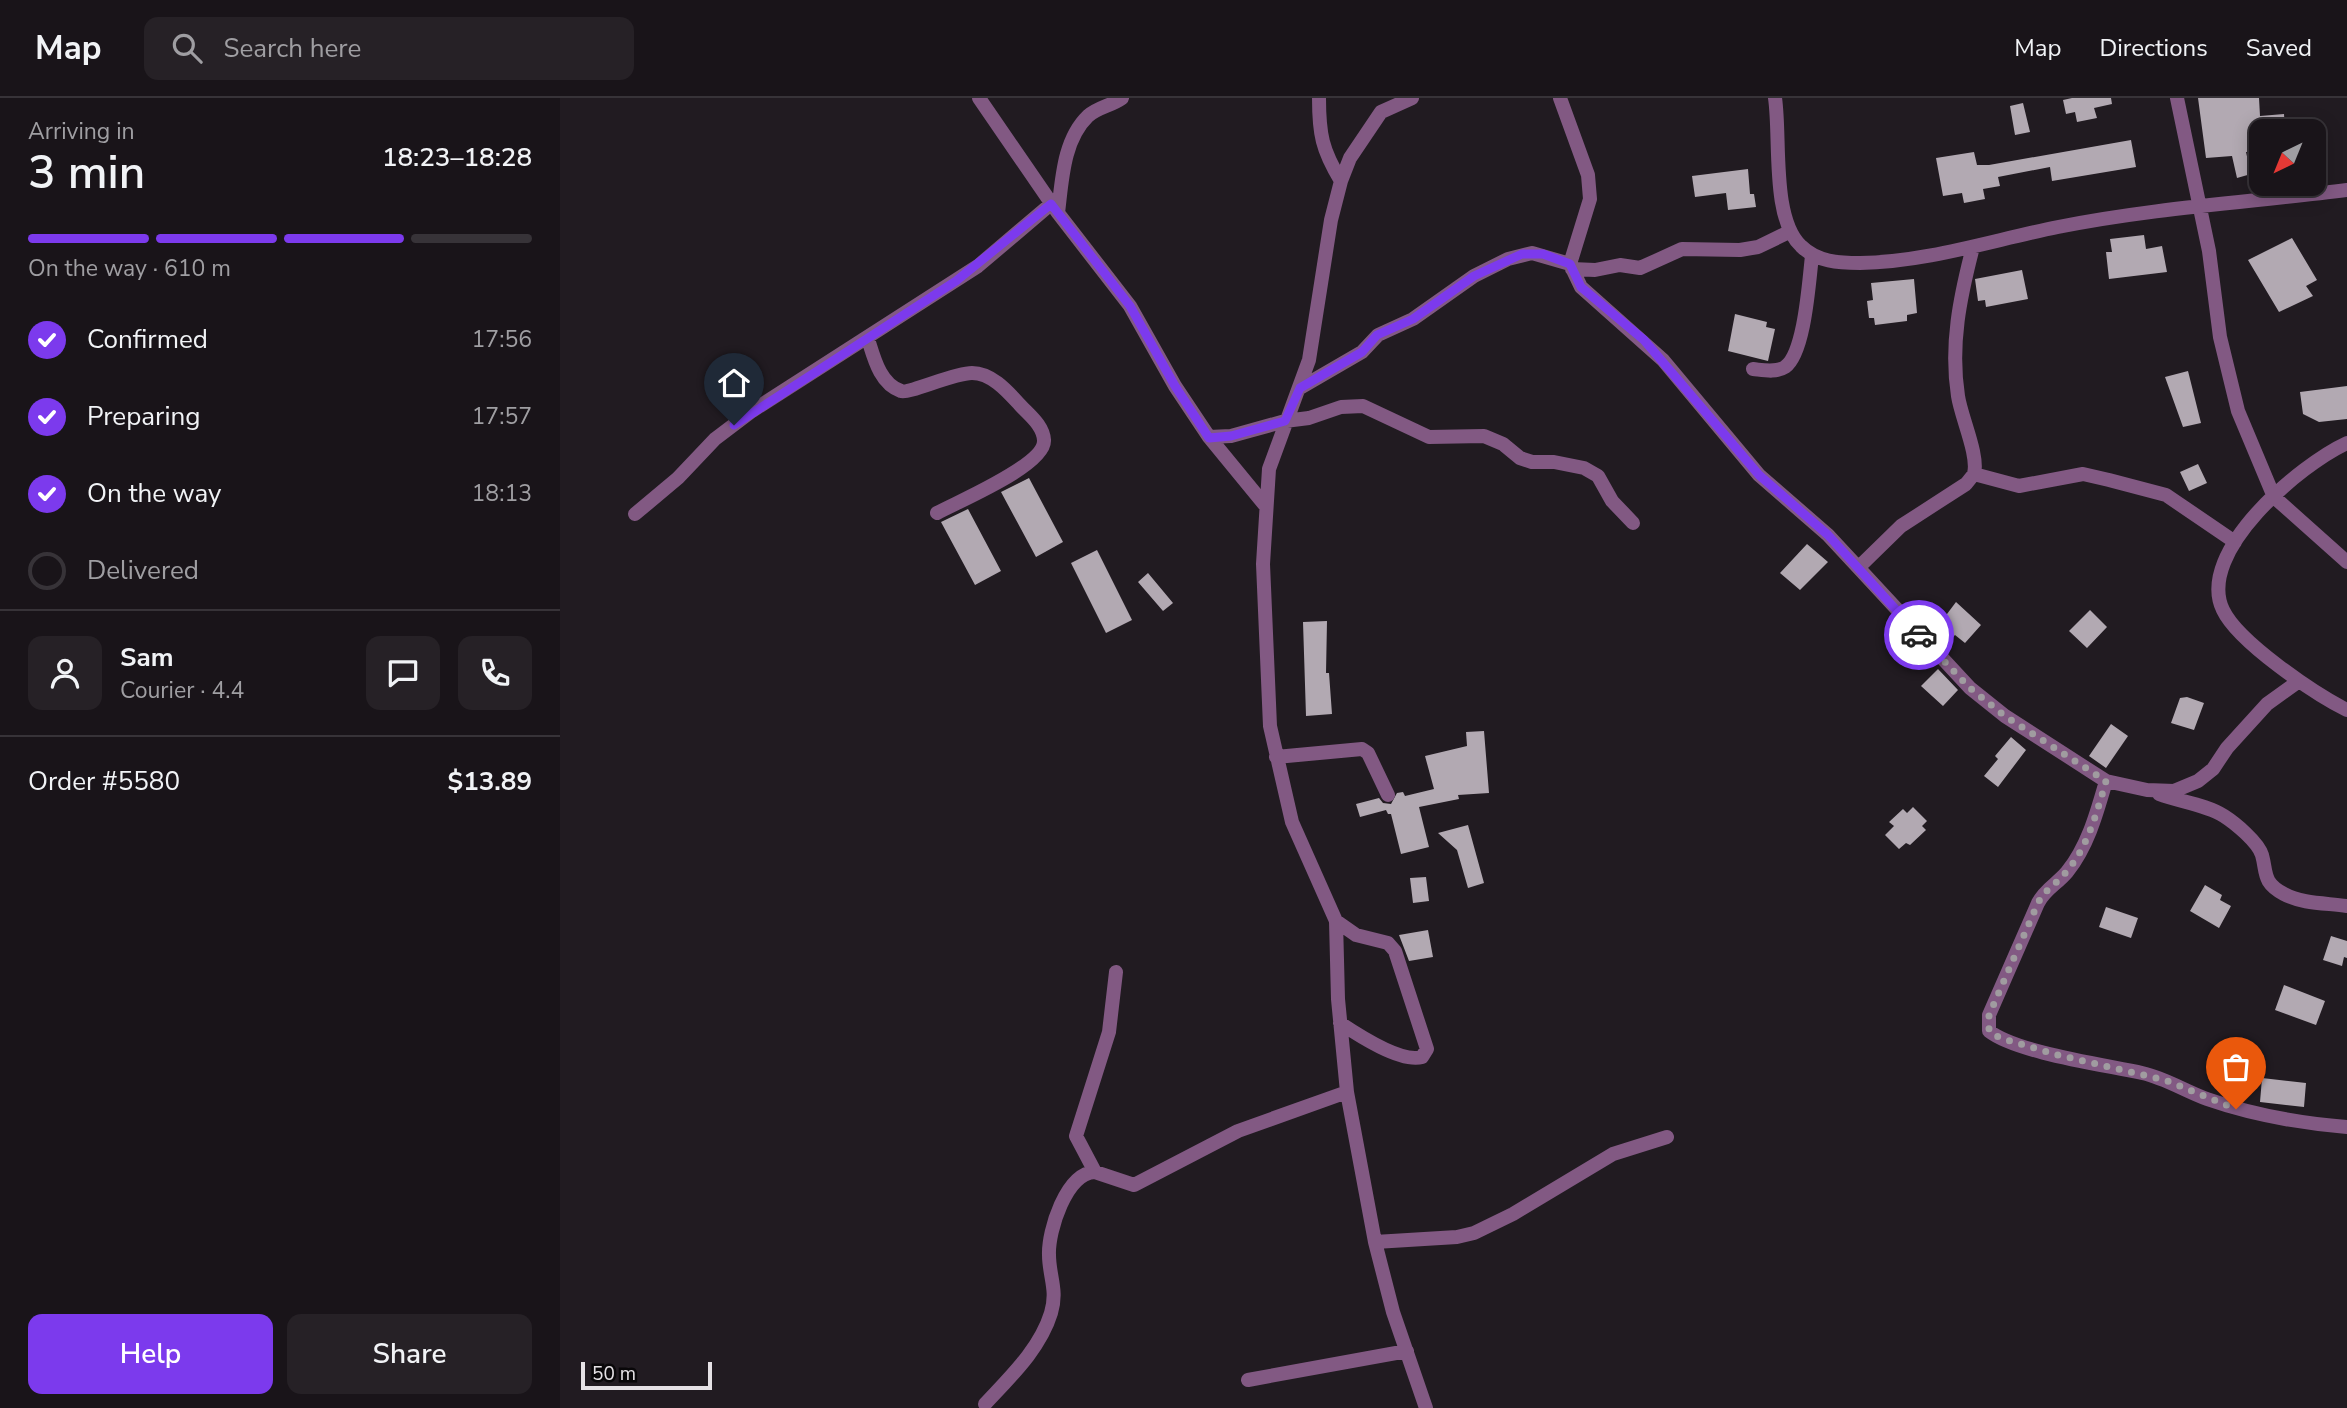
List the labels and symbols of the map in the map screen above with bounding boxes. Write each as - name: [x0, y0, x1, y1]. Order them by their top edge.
- north arrow: [2249, 119, 2326, 196]
- pin: [704, 353, 764, 425]
- courier: [1884, 600, 1954, 670]
- pin: [2206, 1037, 2266, 1109]
- scale bar: [581, 1359, 712, 1391]

